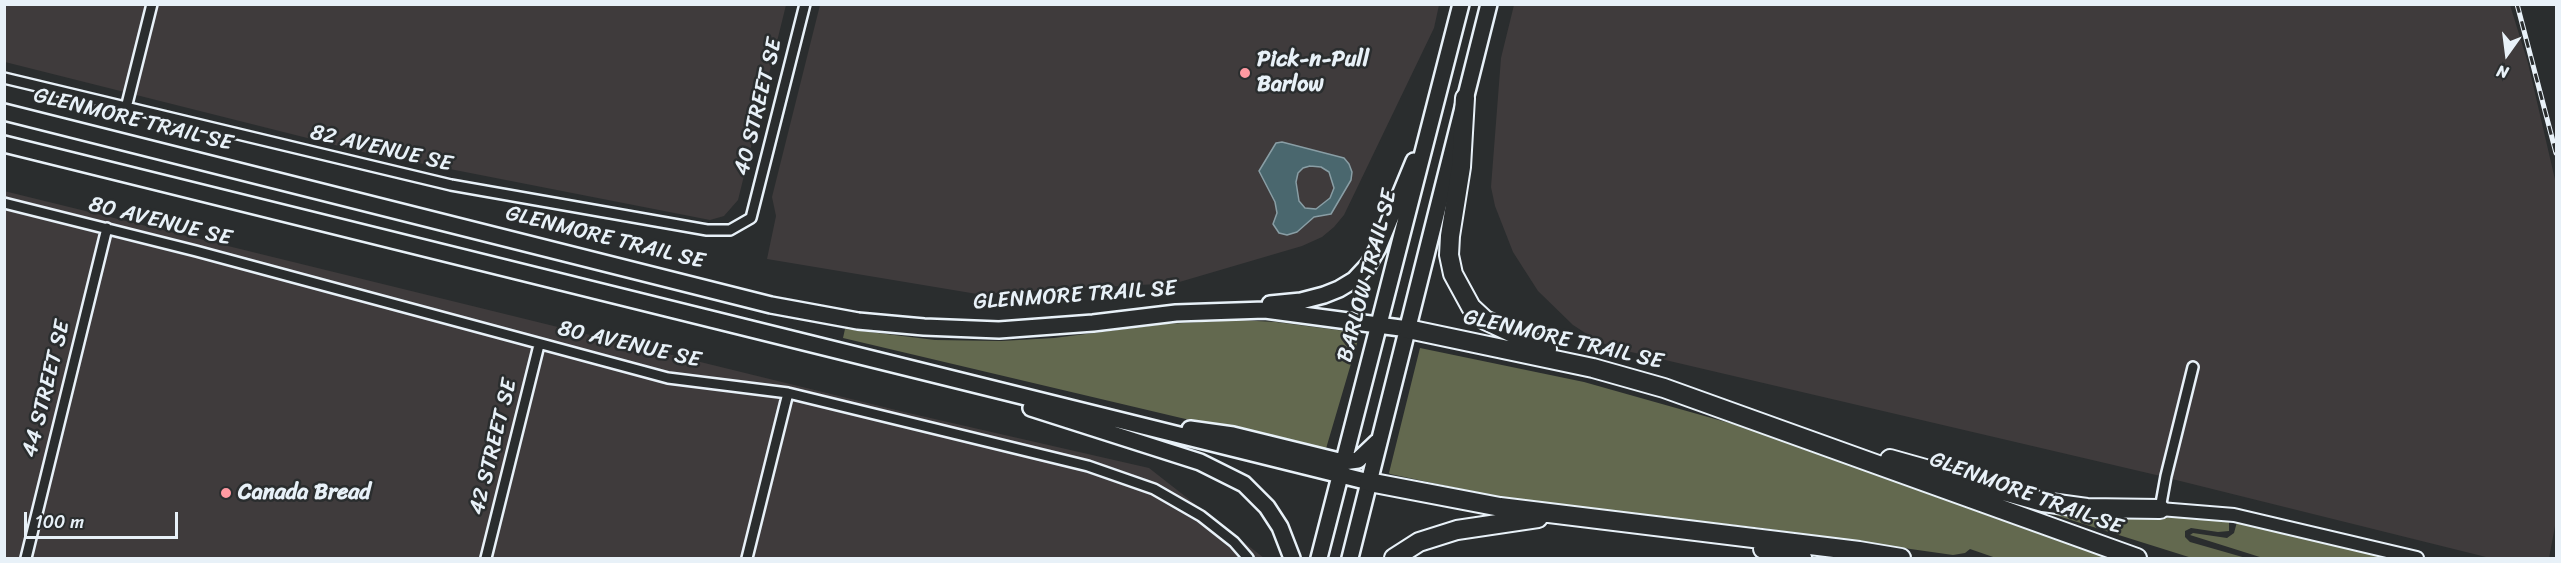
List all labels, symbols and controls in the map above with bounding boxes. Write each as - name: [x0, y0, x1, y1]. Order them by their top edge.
- north arrow: [2477, 24, 2537, 84]
- street label: 40 STREET SE: [729, 36, 789, 178]
- place label: Pick-n-Pull Barlow: [1257, 47, 1369, 98]
- text: N: [2494, 57, 2511, 87]
- marker: Pick-n-Pull Barlow: [1238, 66, 1252, 80]
- street label: GLENMORE TRAIL SE: [31, 83, 235, 157]
- street label: 82 AVENUE SE: [308, 120, 454, 178]
- street label: BARLOW TRAIL SE: [1332, 187, 1404, 365]
- street label: 80 AVENUE SE: [86, 192, 234, 252]
- street label: GLENMORE TRAIL SE: [503, 201, 707, 275]
- street label: GLENMORE TRAIL SE: [972, 276, 1178, 316]
- street label: GLENMORE TRAIL SE: [1461, 304, 1665, 376]
- street label: 80 AVENUE SE: [555, 316, 703, 374]
- street label: 44 STREET SE: [17, 318, 77, 460]
- street label: 42 STREET SE: [464, 376, 524, 518]
- street label: GLENMORE TRAIL SE: [1926, 447, 2126, 541]
- place label: Canada Bread: [238, 480, 371, 506]
- marker: Canada Bread: [219, 486, 233, 500]
- scale bar: [27, 500, 182, 538]
- text: 100 m: [35, 506, 84, 538]

